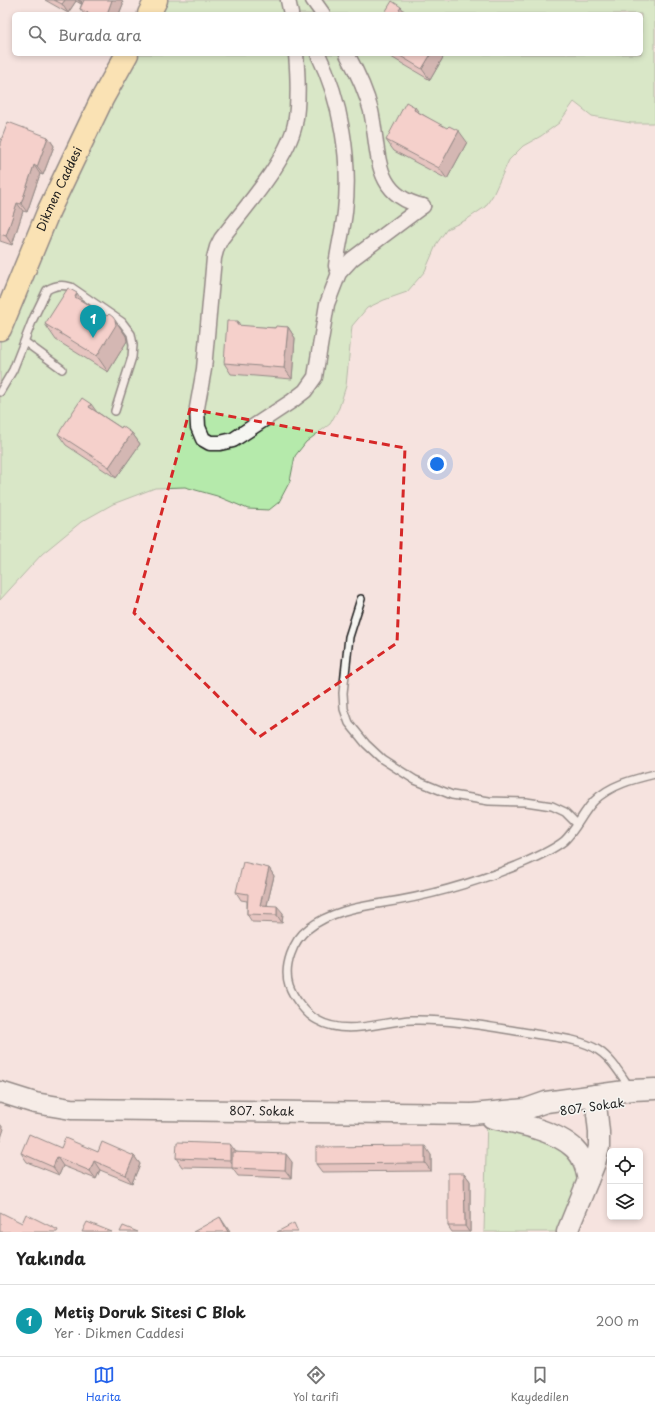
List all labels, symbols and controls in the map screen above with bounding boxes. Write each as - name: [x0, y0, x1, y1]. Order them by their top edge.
- search box: [12, 12, 643, 56]
- icon: search: [26, 23, 48, 45]
- text: Burada ara: [58, 23, 141, 46]
- street label: Dikmen Caddesi: [31, 143, 86, 234]
- pin: 1: [80, 305, 106, 338]
- your location: [427, 454, 447, 474]
- street label: 807. Sokak: [559, 1093, 625, 1119]
- street label: 807. Sokak: [229, 1101, 295, 1120]
- map controls: [607, 1148, 643, 1220]
- button: locate: [607, 1148, 643, 1184]
- button: layers: [607, 1184, 643, 1220]
- text: Yakında: [16, 1245, 86, 1271]
- text: Metiş Doruk Sitesi C Blok: [54, 1300, 246, 1323]
- text: 1: [26, 1311, 32, 1330]
- text: 200 m: [596, 1311, 639, 1330]
- text: Yer · Dikmen Caddesi: [54, 1323, 184, 1342]
- tab: Harita: [86, 1364, 121, 1405]
- tab: Yol tarifi: [293, 1364, 339, 1405]
- tab: Kaydedilen: [511, 1364, 569, 1405]

